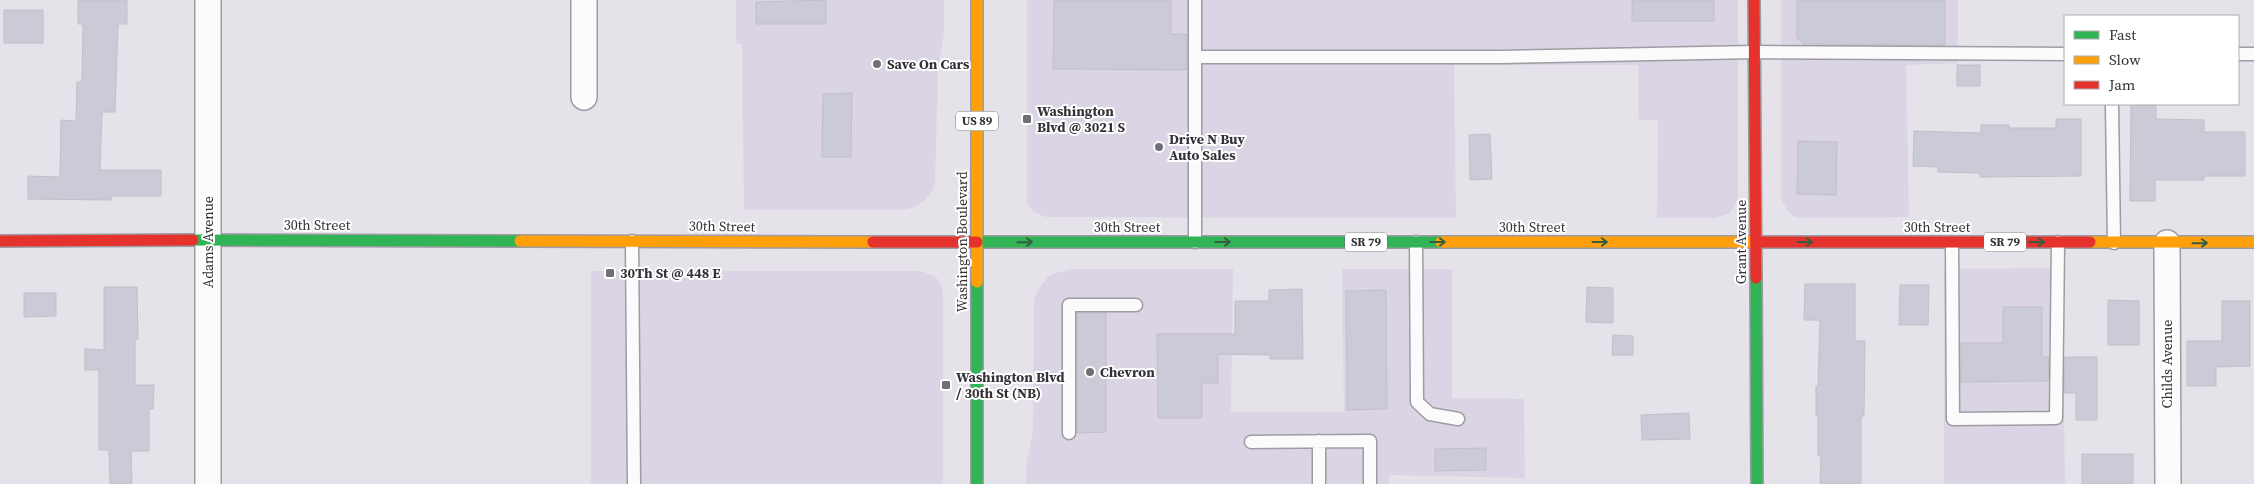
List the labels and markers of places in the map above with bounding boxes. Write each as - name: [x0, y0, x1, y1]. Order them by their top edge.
- place label: Save On Cars: [887, 54, 970, 74]
- marker: Save On Cars: [871, 58, 883, 70]
- place label: Washington Blvd @ 3021 S: [1037, 101, 1125, 137]
- marker: Washington Blvd @ 3021 S: [1021, 113, 1033, 125]
- place label: Drive N Buy Auto Sales: [1169, 129, 1246, 165]
- marker: Drive N Buy Auto Sales: [1153, 141, 1165, 153]
- place label: 30Th St @ 448 E: [620, 263, 721, 283]
- marker: 30Th St @ 448 E: [604, 267, 616, 279]
- place label: Chevron: [1100, 362, 1155, 382]
- marker: Chevron: [1084, 366, 1096, 378]
- place label: Washington Blvd / 30th St (NB): [956, 367, 1065, 403]
- marker: Washington Blvd / 30th St (NB): [940, 379, 952, 391]

